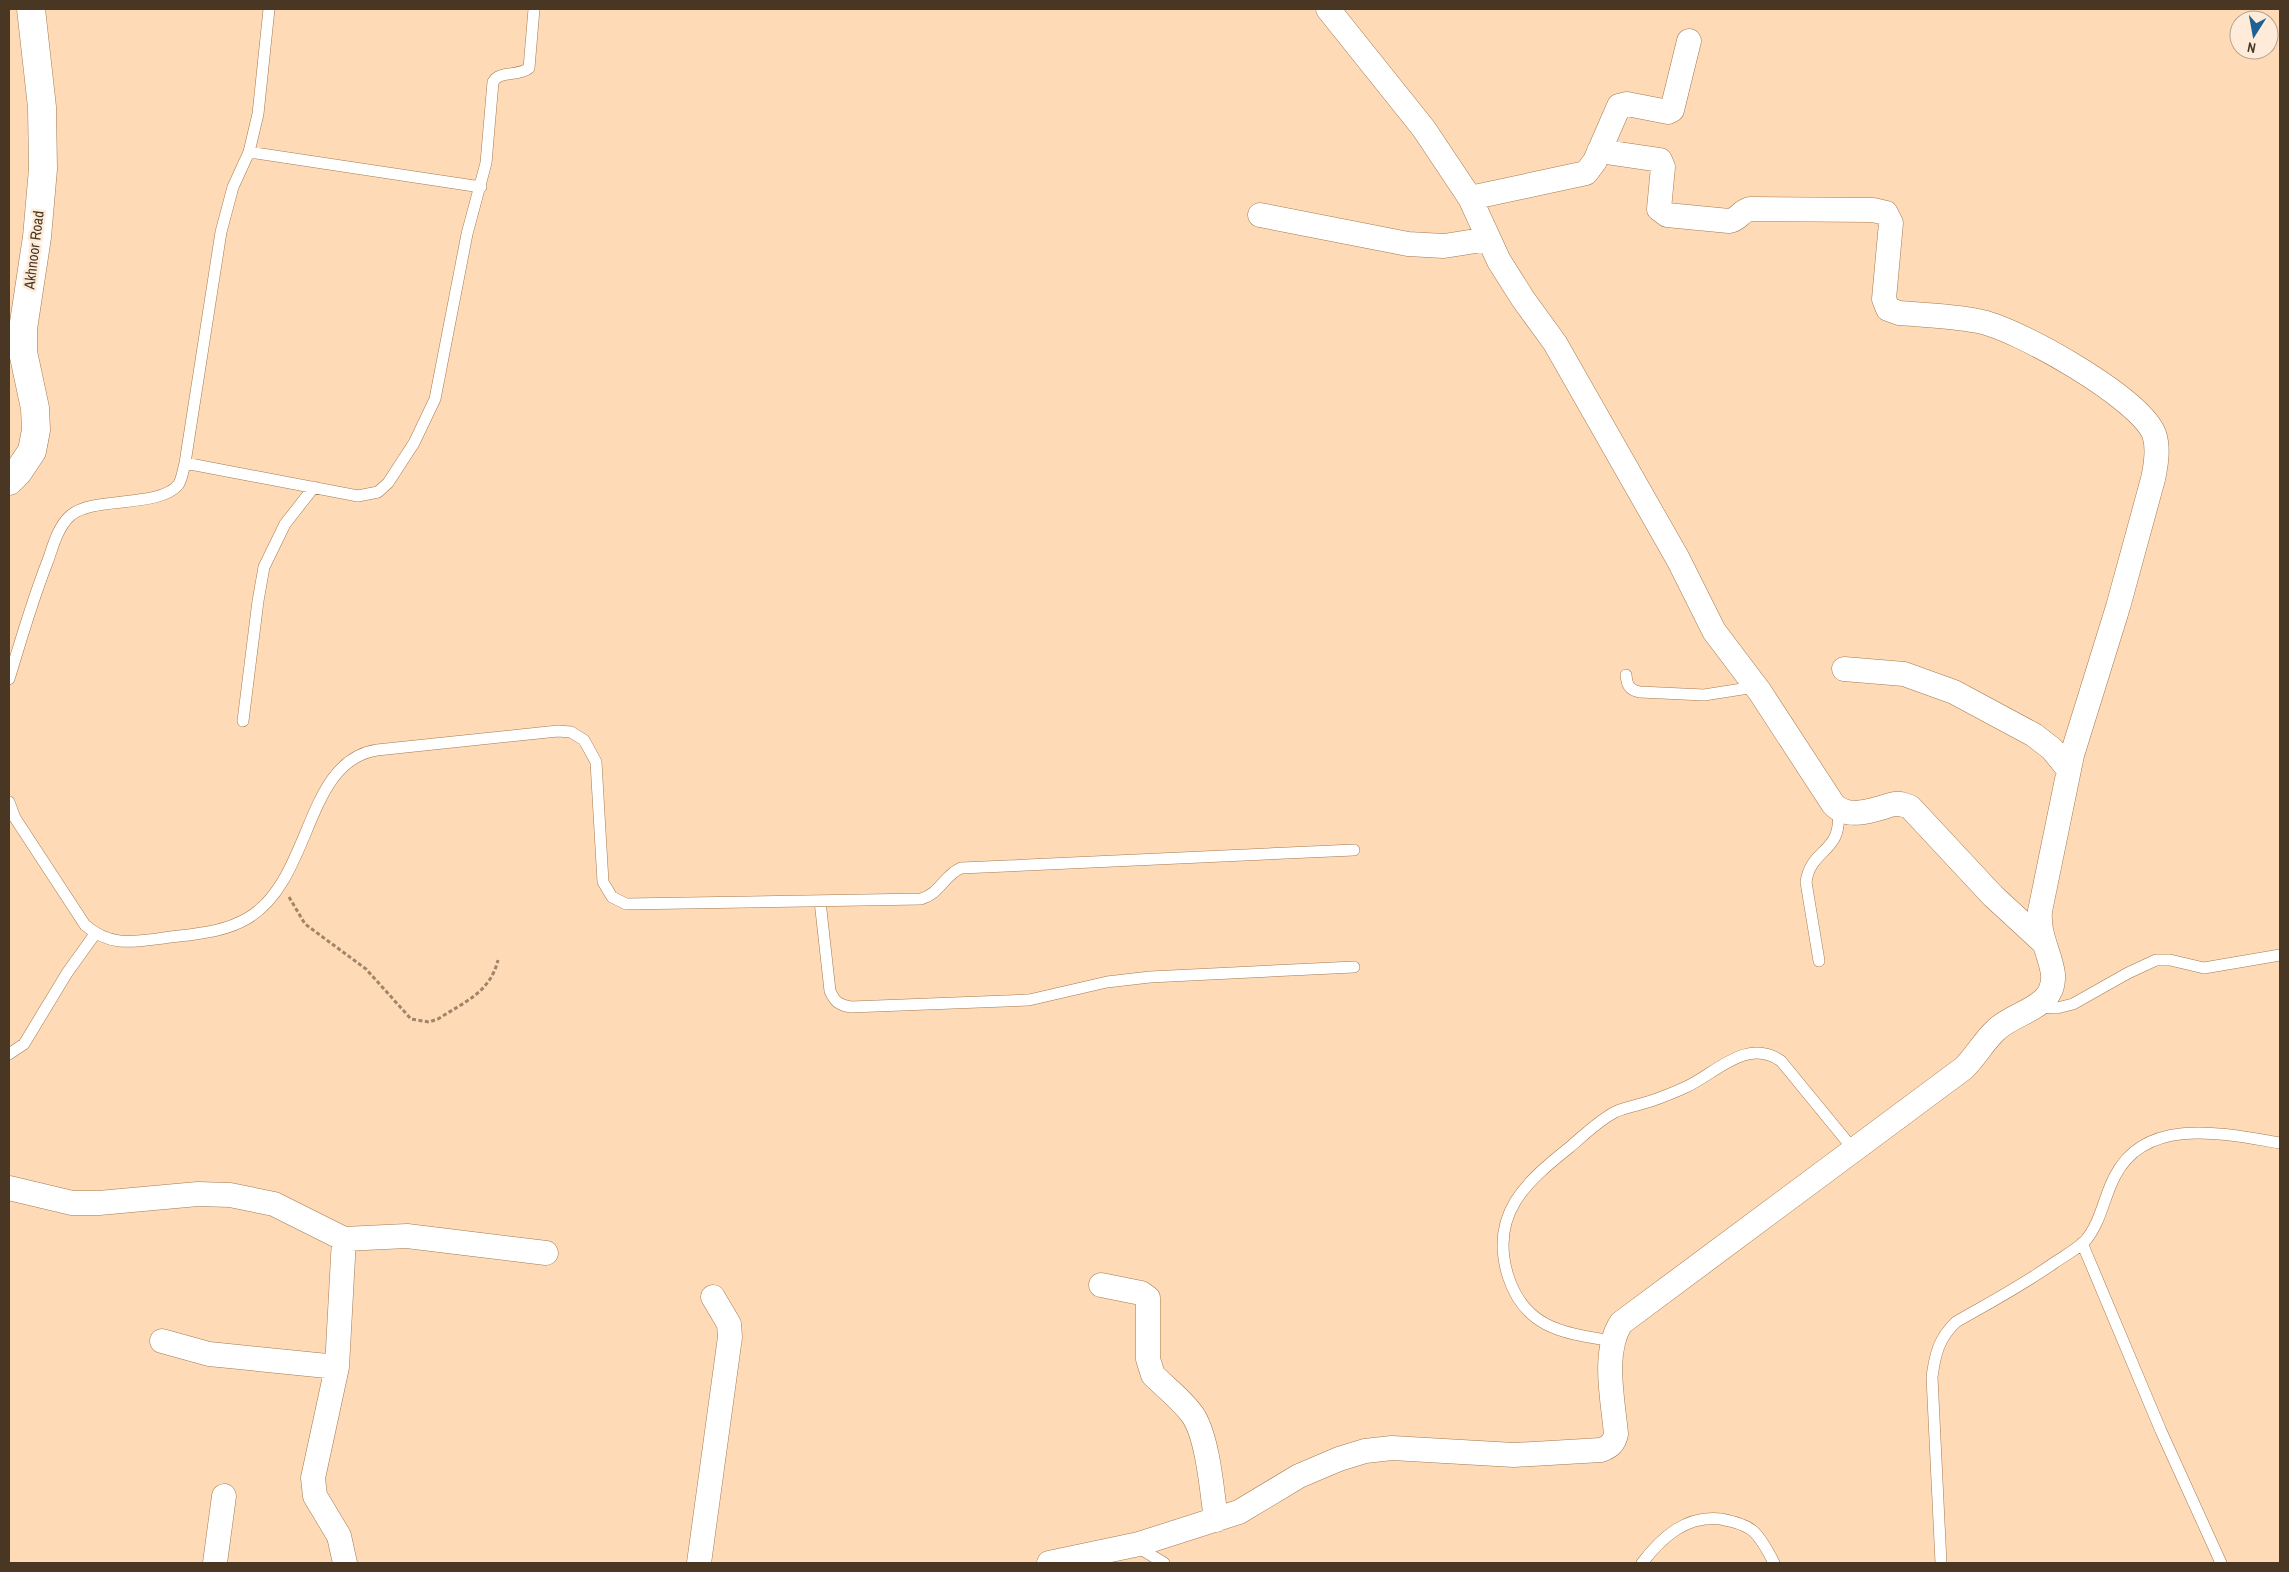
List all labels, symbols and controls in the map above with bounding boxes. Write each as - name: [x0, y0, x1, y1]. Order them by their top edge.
- north arrow: [2229, 10, 2279, 60]
- text: N: [2246, 38, 2257, 57]
- street label: Akhnoor Road: [18, 210, 49, 291]

